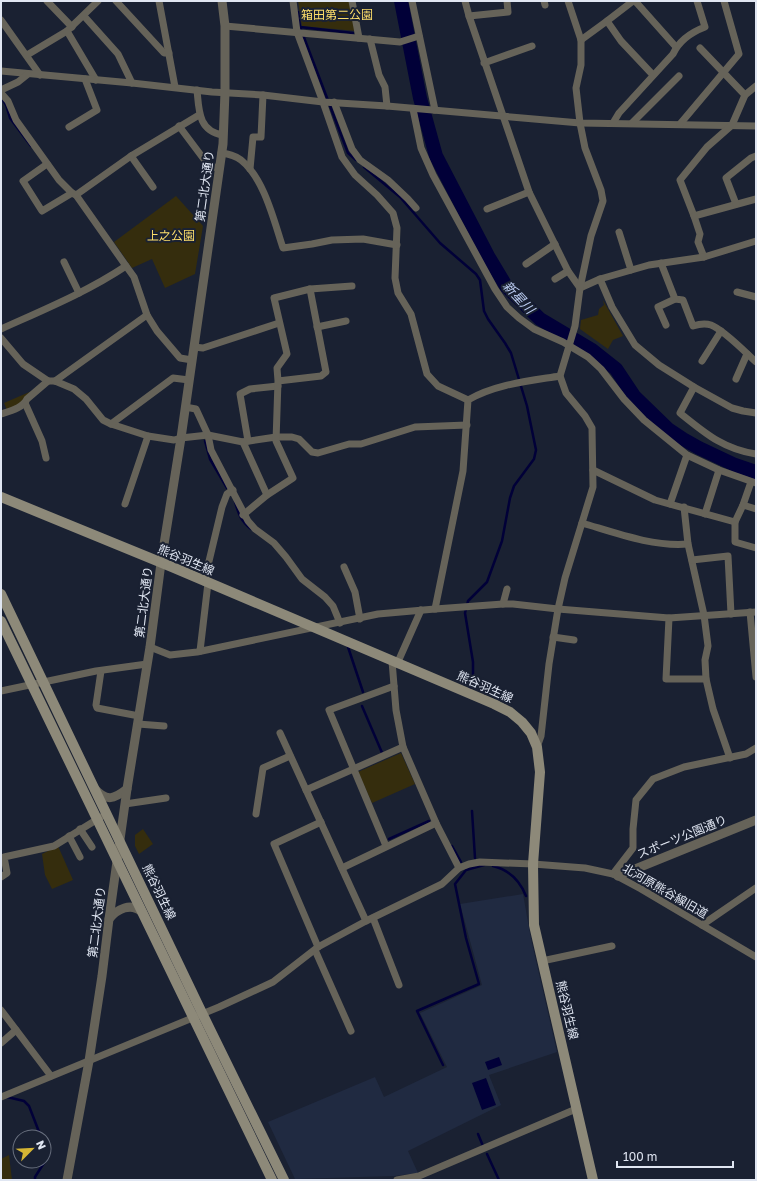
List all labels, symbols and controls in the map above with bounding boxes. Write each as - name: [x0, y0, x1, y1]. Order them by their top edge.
- park label: 箱田第二公園: [301, 7, 373, 22]
- street label: 第二北大通り: [192, 149, 217, 223]
- park label: 上之公園: [147, 228, 195, 243]
- water label: 新星川: [500, 277, 540, 318]
- street label: 熊谷羽生線: [156, 541, 217, 578]
- street label: 第二北大通り: [132, 565, 155, 639]
- street label: 熊谷羽生線: [455, 667, 516, 706]
- street label: スポーツ公園通り: [635, 812, 729, 861]
- street label: 北河原熊谷線旧道: [620, 860, 711, 921]
- street label: 熊谷羽生線: [140, 862, 179, 922]
- street label: 第二北大通り: [85, 885, 108, 959]
- street label: 熊谷羽生線: [553, 979, 582, 1041]
- north arrow: [12, 1129, 52, 1169]
- text: N: [34, 1138, 49, 1151]
- scale bar: [617, 1143, 733, 1169]
- text: 100 m: [623, 1149, 657, 1164]

